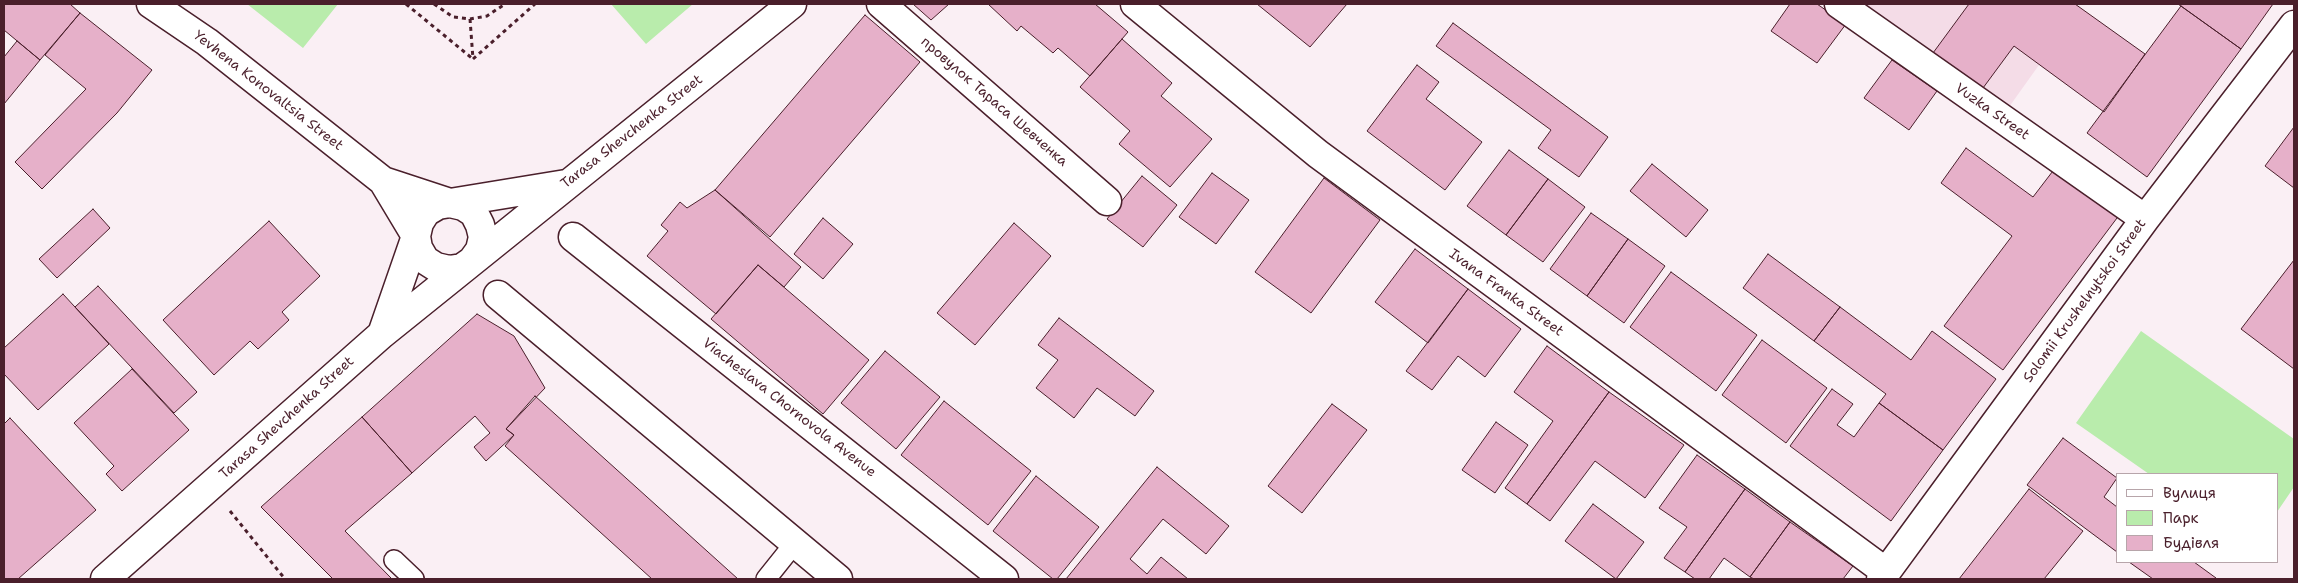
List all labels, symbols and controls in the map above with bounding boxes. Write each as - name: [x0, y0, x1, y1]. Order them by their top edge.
- street label: Yevhena Konovaltsia Street: [190, 27, 346, 155]
- street label: провулок Тараса Шевченка: [917, 34, 1071, 170]
- street label: Tarasa Shevchenka Street: [558, 71, 706, 193]
- street label: Vuzka Street: [1952, 80, 2032, 144]
- street label: Solomii Krushelnytskoi Street: [2020, 216, 2150, 386]
- street label: Ivana Franka Street: [1446, 246, 1566, 340]
- street label: Viacheslava Chornovola Avenue: [699, 335, 879, 481]
- street label: Tarasa Shevchenka Street: [216, 353, 358, 483]
- legend: [2116, 473, 2278, 563]
- text: Вулиця: [2163, 483, 2216, 503]
- text: Парк: [2163, 508, 2199, 528]
- text: Будівля: [2163, 533, 2219, 553]

